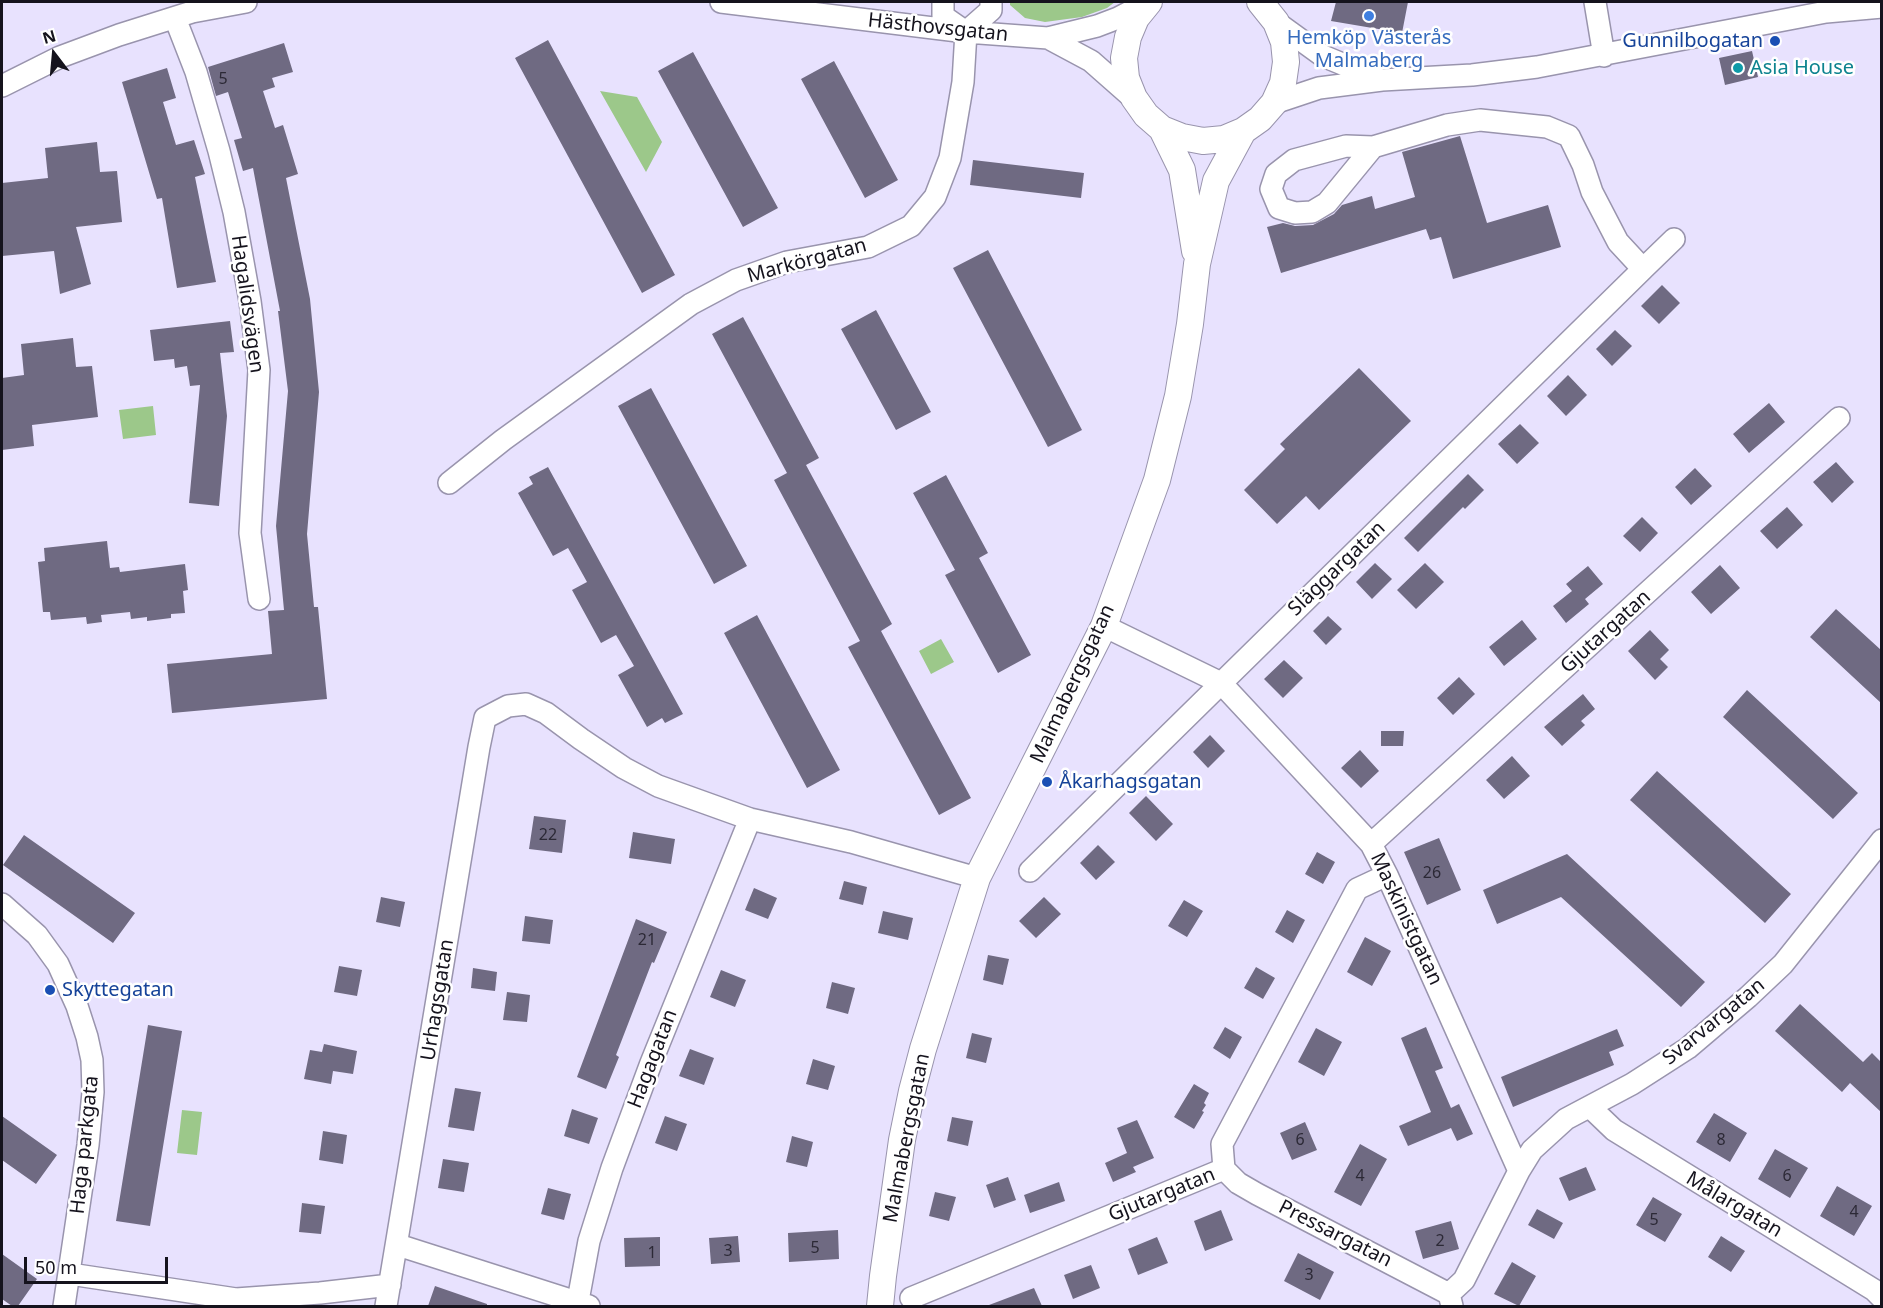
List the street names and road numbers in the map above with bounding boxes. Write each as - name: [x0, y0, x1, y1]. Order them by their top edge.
- street label: Hästhovsgatan: [867, 9, 1009, 47]
- street label: Hagalidsvägen: [225, 233, 269, 375]
- street label: Markörgatan: [745, 234, 869, 288]
- street label: Släggargatan: [1284, 517, 1390, 621]
- street label: Gjutargatan: [1556, 585, 1656, 679]
- street label: Malmabergsgatan: [1026, 601, 1120, 767]
- street label: Maskinistgatan: [1365, 849, 1447, 989]
- street label: Urhagsgatan: [417, 938, 459, 1062]
- street label: Svarvargatan: [1658, 974, 1770, 1070]
- street label: Hagagatan: [623, 1006, 683, 1112]
- street label: Malmabergsgatan: [879, 1051, 935, 1225]
- street label: Haga parkgata: [66, 1075, 104, 1215]
- street label: Gjutargatan: [1105, 1163, 1219, 1227]
- street label: Målargatan: [1681, 1167, 1787, 1243]
- street label: Pressargatan: [1274, 1195, 1396, 1273]

